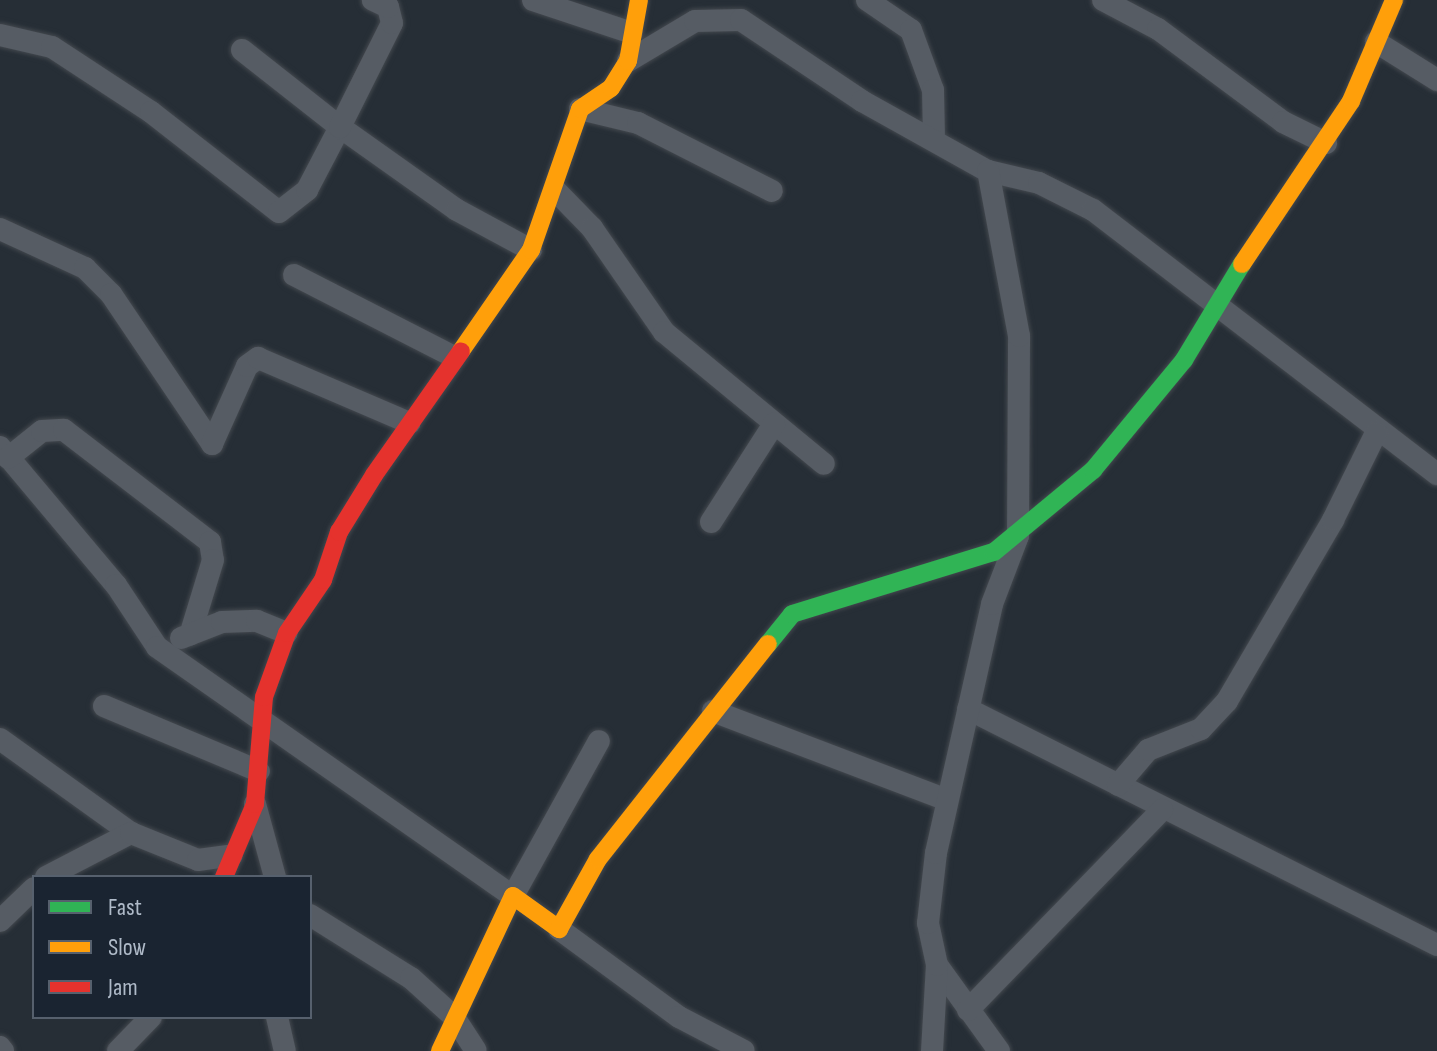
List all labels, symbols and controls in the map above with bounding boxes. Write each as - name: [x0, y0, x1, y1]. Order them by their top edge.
- legend: [32, 875, 312, 1019]
- text: Fast: [108, 893, 142, 922]
- text: Slow: [108, 933, 146, 962]
- text: Jam: [108, 973, 138, 1002]

